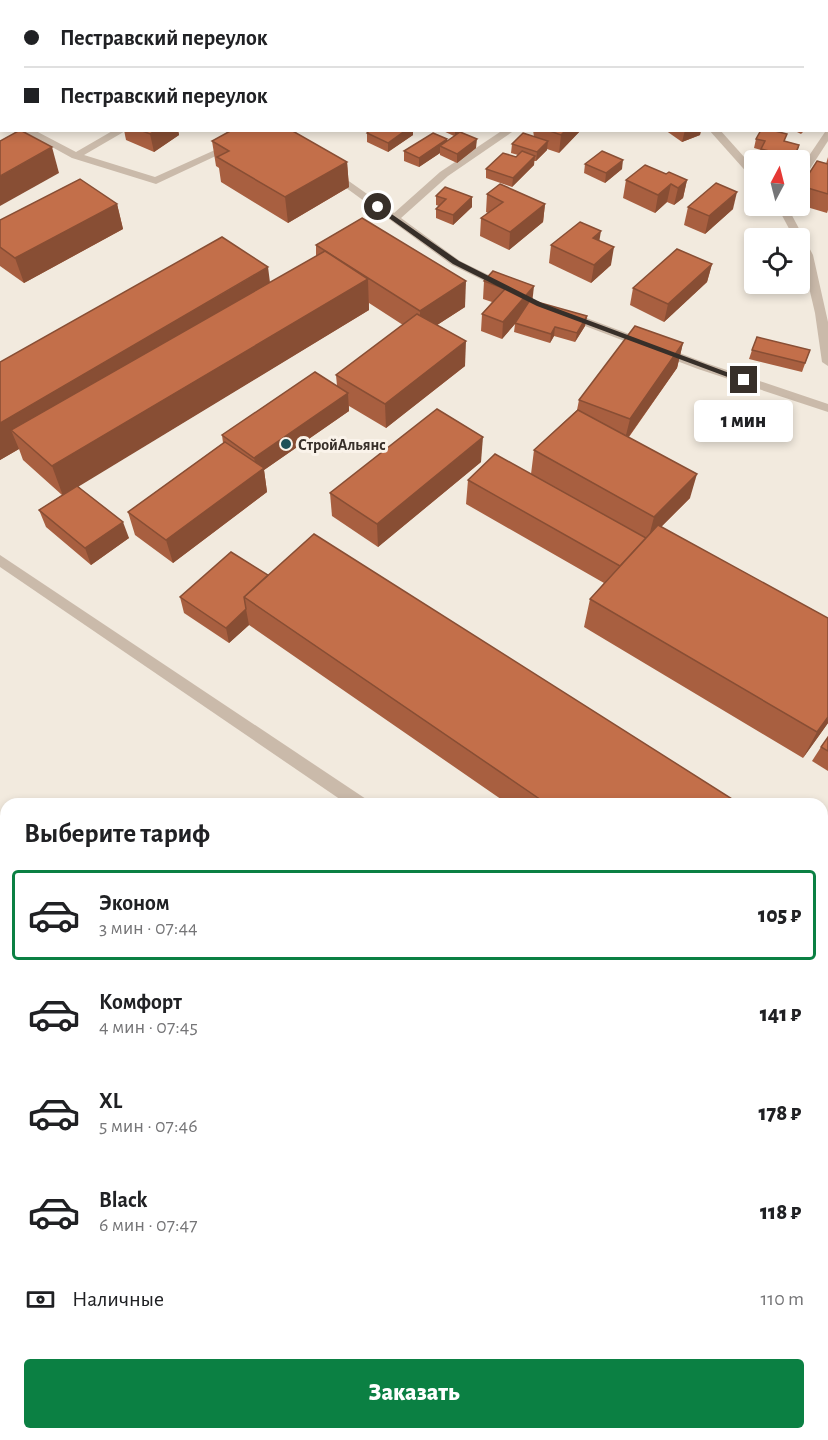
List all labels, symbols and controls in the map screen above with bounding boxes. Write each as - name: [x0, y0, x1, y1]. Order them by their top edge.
- text: Пестравский переулок: [60, 27, 268, 49]
- text: Пестравский переулок: [60, 85, 268, 107]
- north arrow: [744, 150, 810, 216]
- map controls: [744, 150, 810, 294]
- route start: [364, 193, 391, 220]
- button: locate: [744, 228, 810, 294]
- route end: [730, 366, 757, 393]
- callout: 1 мин: [694, 401, 794, 443]
- text: 1 мин: [721, 411, 766, 431]
- marker: СтройАльянс: [279, 437, 293, 451]
- place label: СтройАльянс: [298, 437, 386, 453]
- text: Выберите тариф: [24, 820, 210, 847]
- icon: car: [27, 888, 81, 942]
- text: Эконом: [99, 892, 170, 914]
- text: 105 ₽: [758, 904, 801, 926]
- text: 3 мин · 07:44: [99, 918, 198, 938]
- icon: car: [27, 987, 81, 1041]
- text: Комфорт: [99, 991, 182, 1013]
- text: 141 ₽: [760, 1003, 801, 1025]
- text: 4 мин · 07:45: [99, 1017, 198, 1037]
- icon: car: [27, 1086, 81, 1140]
- text: XL: [99, 1090, 122, 1112]
- text: 178 ₽: [758, 1102, 801, 1124]
- text: 5 мин · 07:46: [99, 1116, 198, 1136]
- icon: car: [27, 1185, 81, 1239]
- text: Black: [99, 1189, 147, 1211]
- text: 118 ₽: [760, 1201, 801, 1223]
- text: 6 мин · 07:47: [99, 1215, 198, 1235]
- icon: cash: [24, 1283, 57, 1316]
- text: Наличные: [72, 1288, 164, 1310]
- text: 110 m: [760, 1289, 804, 1309]
- button: Заказать: [24, 1359, 804, 1428]

